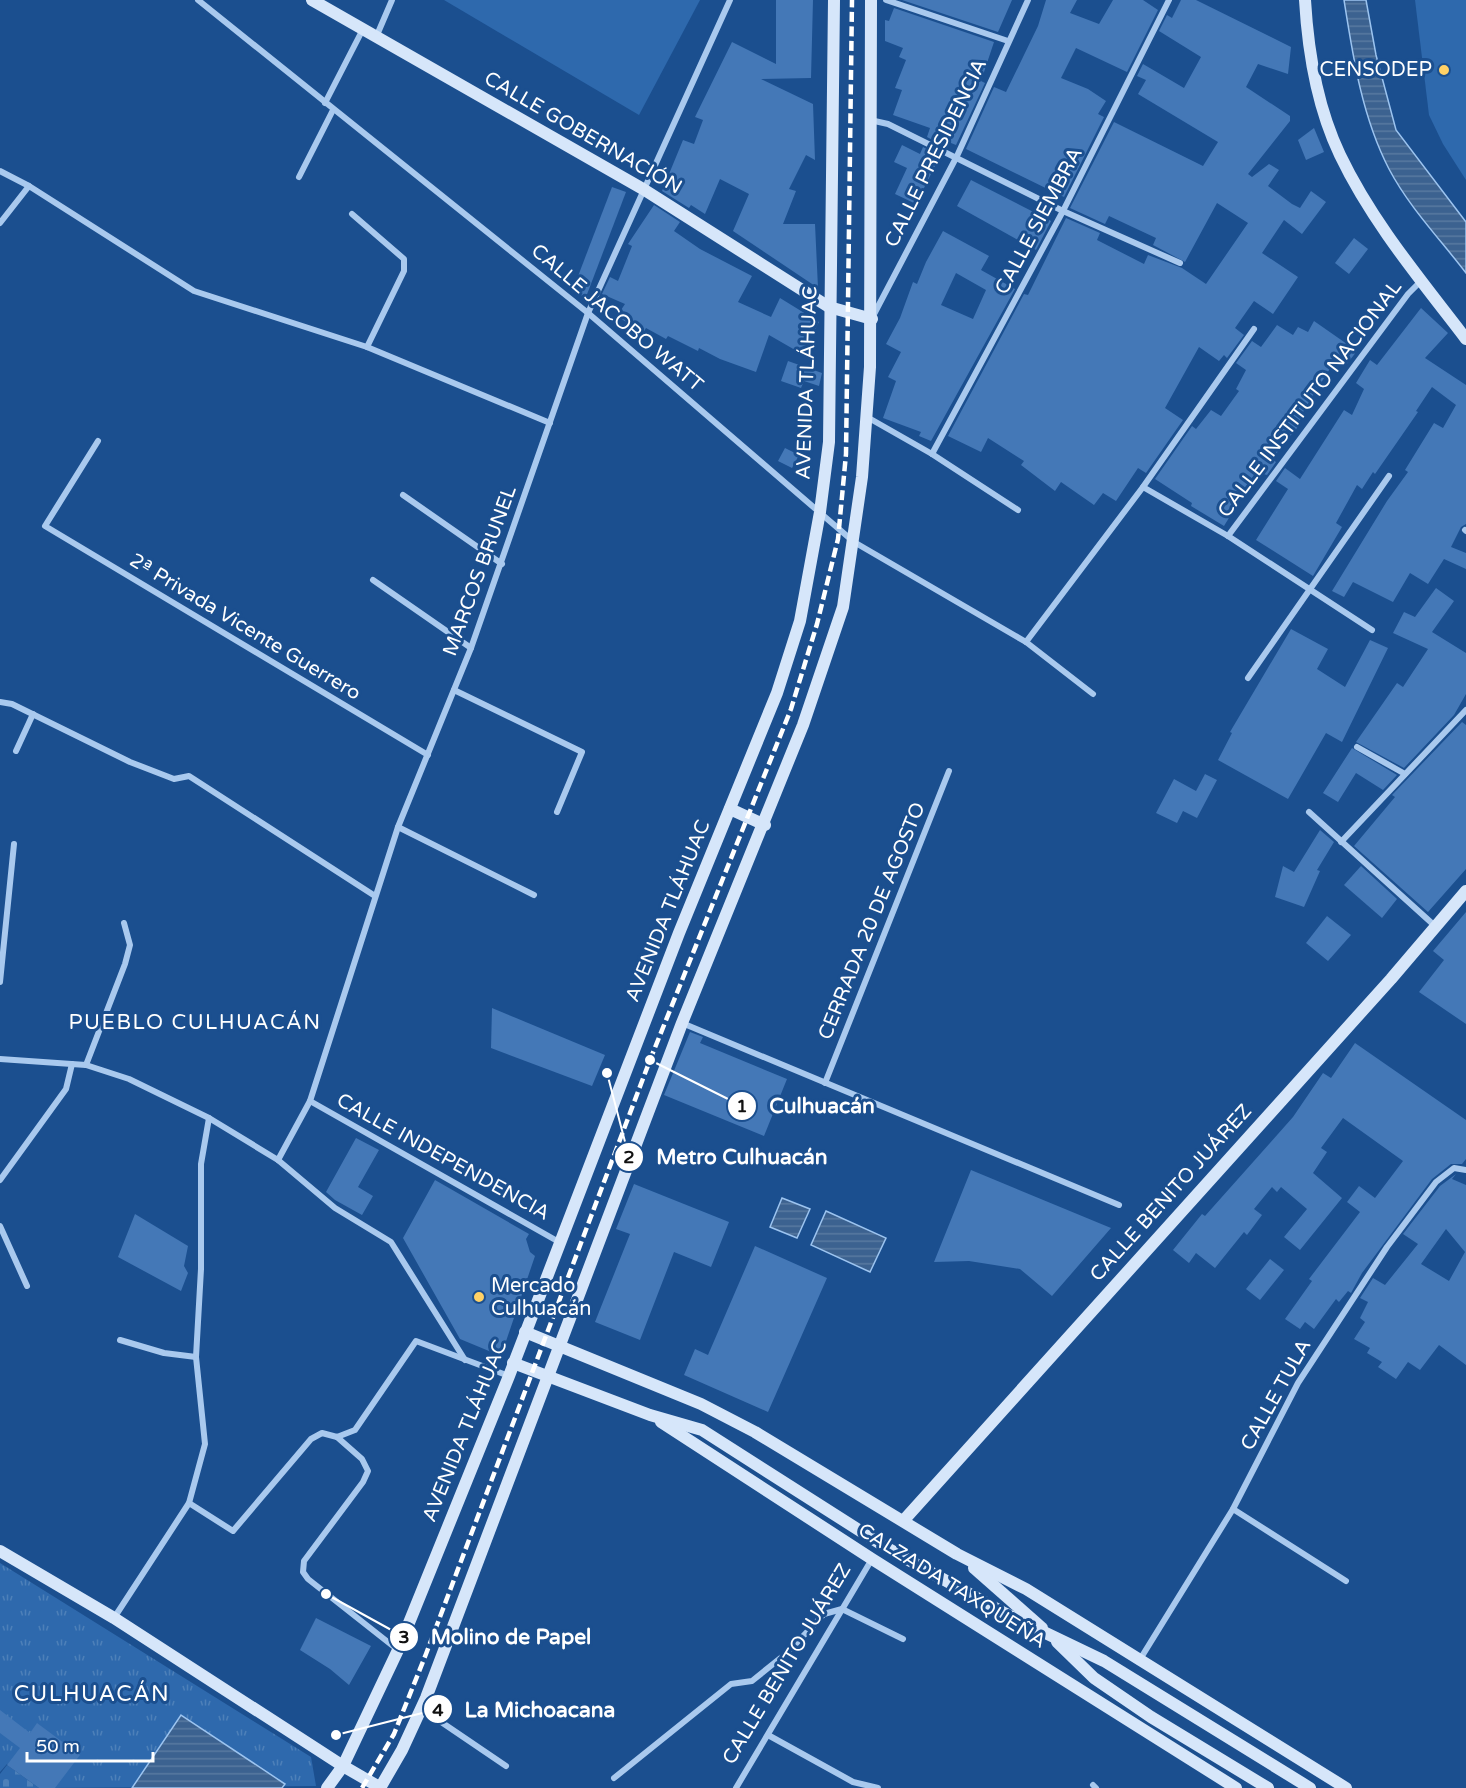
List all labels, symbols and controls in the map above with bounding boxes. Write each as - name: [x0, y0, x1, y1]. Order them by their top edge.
- street label: CALLE PRESIDENCIA: [880, 55, 992, 251]
- place label: CENSODEP: [1320, 58, 1432, 82]
- marker: CENSODEP: [1437, 63, 1451, 77]
- street label: CALLE GOBERNACIÓN: [480, 66, 687, 200]
- street label: CALLE SIEMBRA: [990, 143, 1088, 299]
- street label: CALLE JACOBO WATT: [526, 239, 708, 397]
- street label: CALLE INSTITUTO NACIONAL: [1213, 275, 1407, 522]
- street label: AVENIDA TLÁHUAC: [791, 286, 822, 480]
- street label: MARCOS BRUNEL: [438, 482, 522, 659]
- street label: 2ª Privada Vicente Guerrero: [125, 548, 365, 706]
- street label: CERRADA 20 DE AGOSTO: [813, 799, 931, 1043]
- street label: AVENIDA TLÁHUAC: [620, 816, 715, 1005]
- district label: PUEBLO CULHUACÁN: [68, 1010, 322, 1035]
- callout: Culhuacán: [727, 1086, 887, 1125]
- street label: CALLE INDEPENDENCIA: [332, 1088, 554, 1226]
- text: Culhuacán: [769, 1094, 875, 1119]
- text: 1: [736, 1095, 748, 1117]
- street label: CALLE BENITO JUÁREZ: [1084, 1099, 1257, 1287]
- callout: Metro Culhuacán: [614, 1138, 840, 1177]
- text: Metro Culhuacán: [656, 1145, 828, 1170]
- text: 2: [623, 1146, 635, 1168]
- place label: Mercado Culhuacán: [491, 1274, 591, 1321]
- marker: Mercado Culhuacán: [472, 1290, 486, 1304]
- street label: CALLE TULA: [1236, 1335, 1316, 1455]
- street label: AVENIDA TLÁHUAC: [417, 1336, 512, 1525]
- street label: CALZADA TAXQUEÑA: [854, 1517, 1051, 1654]
- street label: CALLE BENITO JUÁREZ: [717, 1559, 857, 1769]
- callout: Molino de Papel: [389, 1617, 603, 1656]
- text: Molino de Papel: [431, 1625, 591, 1650]
- text: 3: [398, 1626, 410, 1648]
- district label: CULHUACÁN: [14, 1680, 170, 1707]
- callout: La Michoacana: [423, 1690, 628, 1729]
- text: La Michoacana: [465, 1698, 615, 1723]
- text: 4: [432, 1699, 444, 1721]
- scale bar: [27, 1725, 153, 1763]
- text: 50 m: [36, 1735, 80, 1757]

